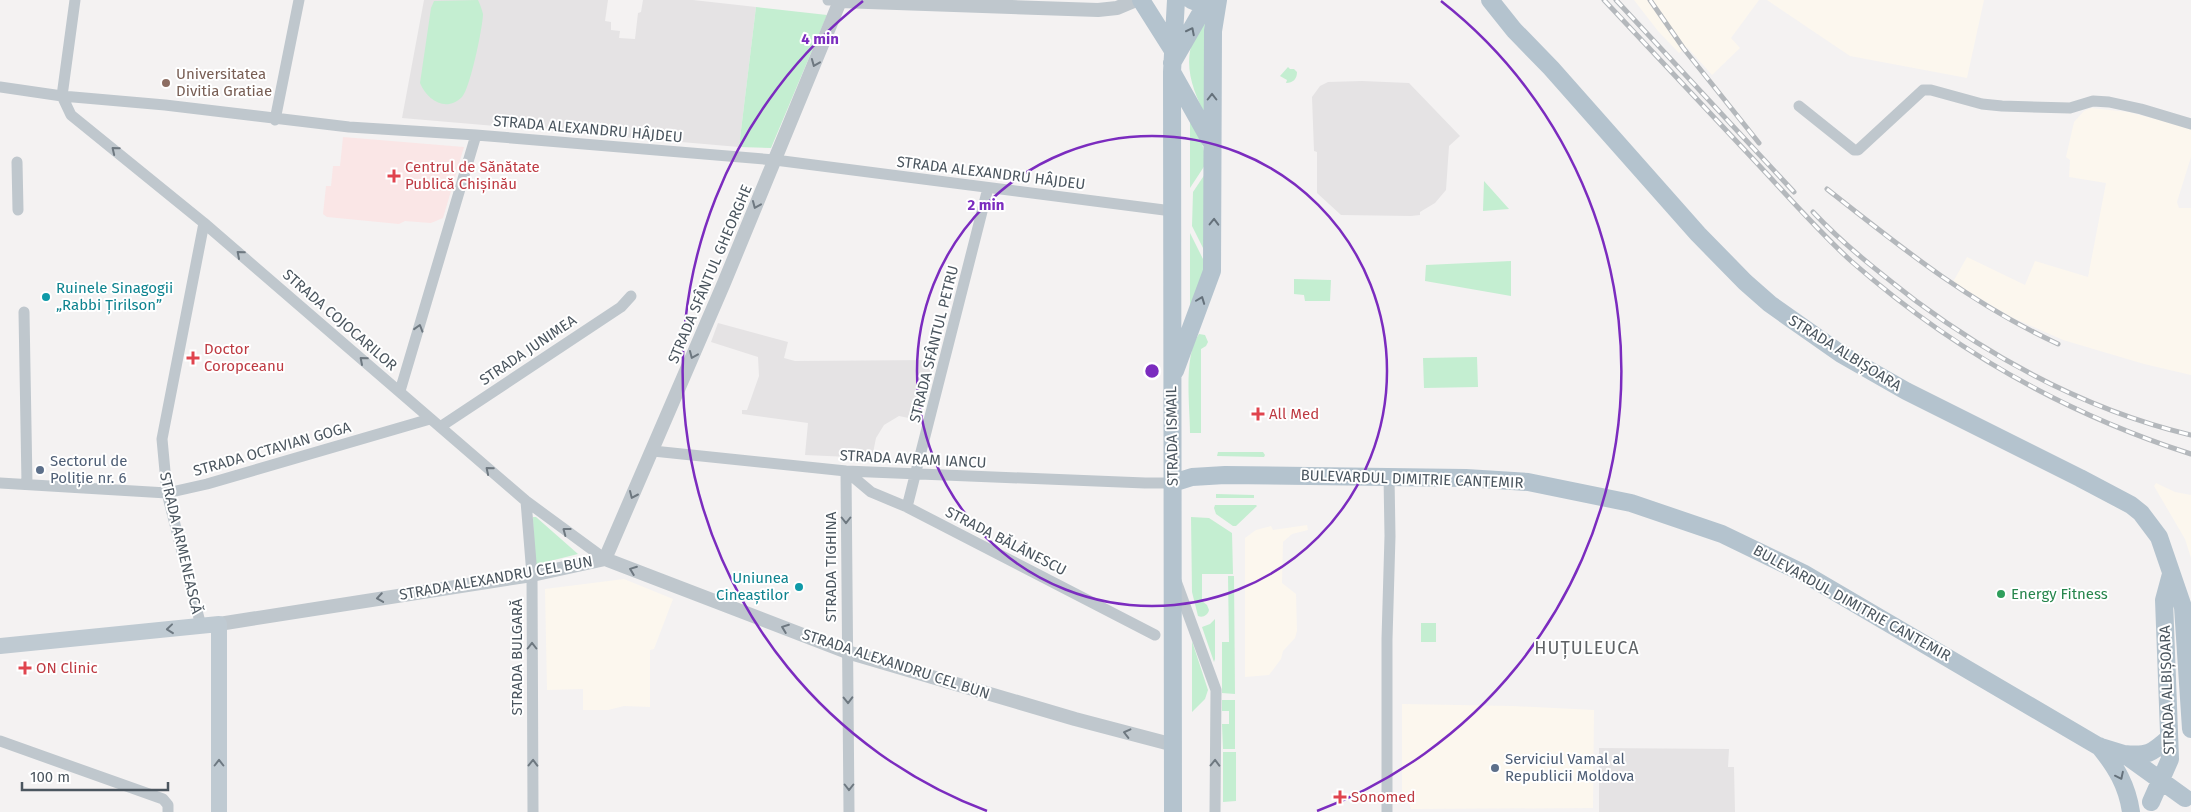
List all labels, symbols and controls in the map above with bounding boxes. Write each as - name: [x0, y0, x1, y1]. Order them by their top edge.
- one-way arrow: [1185, 27, 1195, 36]
- text: 4 min: [801, 30, 839, 48]
- one-way arrow: [810, 58, 821, 67]
- place label: Universitatea Divitia Gratiae: [176, 65, 272, 100]
- marker: Universitatea Divitia Gratiae: [160, 77, 172, 89]
- one-way arrow: [1207, 92, 1217, 100]
- street label: STRADA ALEXANDRU HÂJDEU: [493, 112, 683, 146]
- one-way arrow: [111, 147, 120, 156]
- street label: STRADA ALEXANDRU HÂJDEU: [896, 152, 1086, 194]
- place label: Centrul de Sănătate Publică Chișinău: [405, 158, 540, 194]
- marker: Centrul de Sănătate Publică Chișinău: [387, 169, 401, 183]
- street label: STRADA SFÂNTUL GHEORGHE: [664, 182, 756, 366]
- text: 2 min: [968, 196, 1004, 214]
- one-way arrow: [752, 200, 763, 209]
- one-way arrow: [1208, 218, 1219, 226]
- one-way arrow: [236, 251, 245, 260]
- street label: STRADA SFÂNTUL PETRU: [906, 263, 962, 425]
- street label: STRADA COJOCARILOR: [279, 266, 401, 374]
- place label: Ruinele Sinagogii „Rabbi Țirilson”: [56, 279, 173, 315]
- marker: Ruinele Sinagogii „Rabbi Țirilson”: [40, 291, 52, 303]
- one-way arrow: [1195, 296, 1205, 305]
- street label: STRADA JUNIMEA: [476, 311, 580, 389]
- street label: STRADA ALBIȘOARA: [1785, 311, 1905, 396]
- one-way arrow: [414, 324, 424, 332]
- place label: Doctor Coropceanu: [204, 340, 284, 375]
- one-way arrow: [689, 350, 700, 359]
- marker: Doctor Coropceanu: [186, 351, 200, 365]
- one-way arrow: [360, 356, 369, 365]
- centre of rings: [1143, 362, 1161, 380]
- street label: STRADA ISMAIL: [1162, 385, 1182, 486]
- place label: All Med: [1269, 405, 1319, 423]
- marker: All Med: [1251, 407, 1265, 421]
- street label: STRADA OCTAVIAN GOGA: [191, 418, 353, 480]
- street label: STRADA AVRAM IANCU: [839, 446, 987, 472]
- place label: Sectorul de Poliție nr. 6: [50, 452, 128, 488]
- marker: Sectorul de Poliție nr. 6: [34, 464, 46, 476]
- street label: BULEVARDUL DIMITRIE CANTEMIR: [1300, 466, 1524, 492]
- one-way arrow: [486, 467, 495, 475]
- street label: STRADA ARMENEASCĂ: [156, 470, 206, 616]
- one-way arrow: [629, 490, 640, 499]
- street label: STRADA BĂLĂNESCU: [942, 503, 1070, 579]
- street label: STRADA TIGHINA: [822, 511, 840, 622]
- one-way arrow: [841, 516, 851, 524]
- one-way arrow: [563, 528, 572, 536]
- street label: BULEVARDUL DIMITRIE CANTEMIR: [1750, 541, 1954, 665]
- street label: STRADA ALEXANDRU CEL BUN: [398, 552, 594, 604]
- one-way arrow: [629, 566, 638, 576]
- place label: Uniunea Cineaștilor: [716, 569, 789, 605]
- marker: Uniunea Cineaștilor: [793, 581, 805, 593]
- place label: Energy Fitness: [2011, 585, 2108, 603]
- marker: Energy Fitness: [1995, 588, 2007, 600]
- one-way arrow: [376, 593, 385, 603]
- street label: STRADA BULGARĂ: [508, 598, 526, 715]
- one-way arrow: [166, 623, 174, 634]
- one-way arrow: [781, 624, 790, 634]
- street label: STRADA ALBIȘOARA: [2156, 624, 2179, 755]
- street label: STRADA ALEXANDRU CEL BUN: [800, 625, 992, 703]
- district label: HUȚULEUCA: [1534, 637, 1640, 660]
- one-way arrow: [527, 641, 537, 649]
- place label: ON Clinic: [36, 659, 98, 677]
- marker: ON Clinic: [18, 661, 32, 675]
- one-way arrow: [843, 697, 853, 705]
- one-way arrow: [1123, 728, 1131, 739]
- place label: Serviciul Vamal al Republicii Moldova: [1505, 750, 1635, 785]
- one-way arrow: [214, 759, 224, 767]
- one-way arrow: [528, 759, 538, 767]
- one-way arrow: [1210, 759, 1221, 767]
- scale bar: [22, 760, 169, 792]
- marker: Serviciul Vamal al Republicii Moldova: [1489, 762, 1501, 774]
- text: 100 m: [30, 768, 70, 786]
- one-way arrow: [2114, 771, 2124, 780]
- one-way arrow: [844, 784, 854, 791]
- place label: Sonomed: [1351, 788, 1416, 806]
- marker: Sonomed: [1333, 790, 1347, 804]

